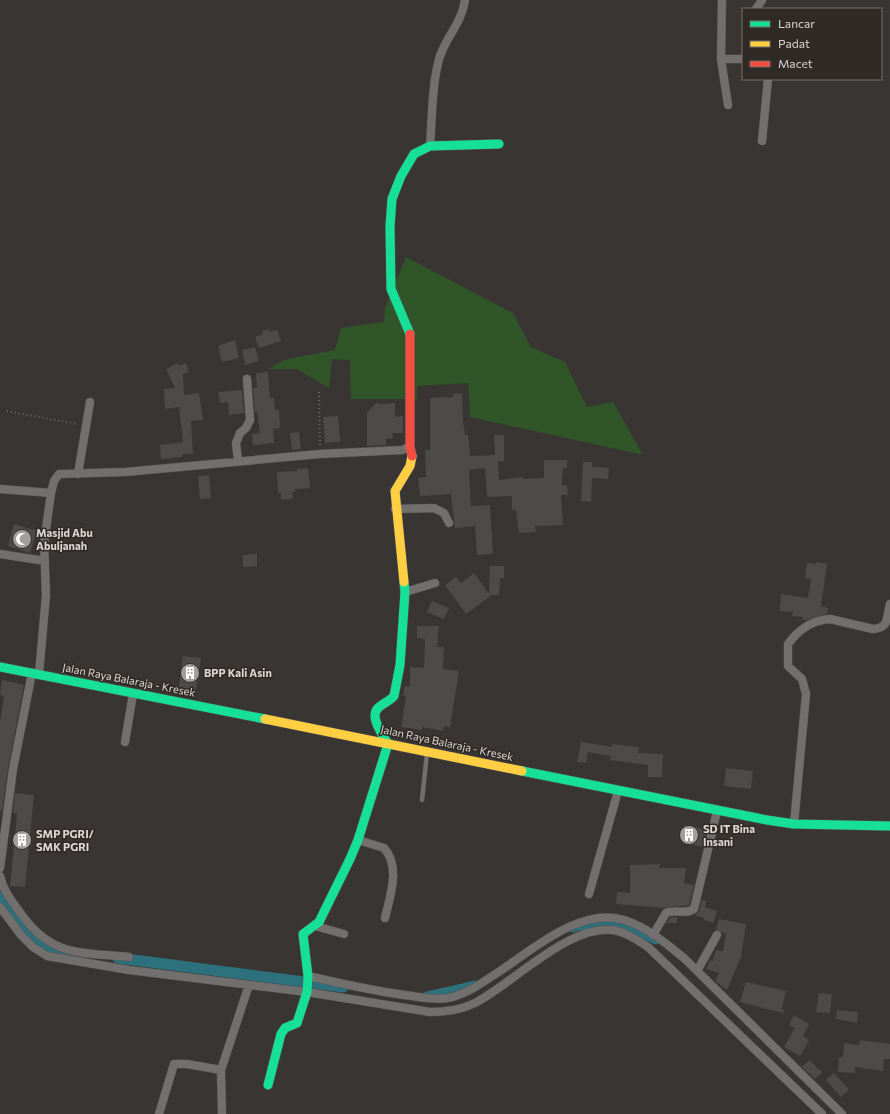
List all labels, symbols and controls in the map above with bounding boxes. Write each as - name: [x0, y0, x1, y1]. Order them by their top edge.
- legend: [742, 8, 882, 80]
- text: Lancar: [778, 16, 815, 30]
- text: Padat: [778, 36, 810, 50]
- text: Macet: [778, 56, 813, 70]
- place label: Masjid Abu Abuljanah: [36, 526, 93, 552]
- mosque icon: Masjid Abu Abuljanah: [11, 528, 33, 550]
- street label: Jalan Raya Balaraja - Kresek: [61, 660, 197, 700]
- building icon: BPP Kali Asin: [179, 662, 201, 684]
- place label: BPP Kali Asin: [204, 666, 272, 679]
- street label: Jalan Raya Balaraja - Kresek: [379, 722, 515, 764]
- place label: SD IT Bina Insani: [703, 822, 755, 848]
- building icon: SD IT Bina Insani: [678, 824, 700, 846]
- place label: SMP PGRI/ SMK PGRI: [36, 827, 94, 853]
- building icon: SMP PGRI/ SMK PGRI: [11, 829, 33, 851]

